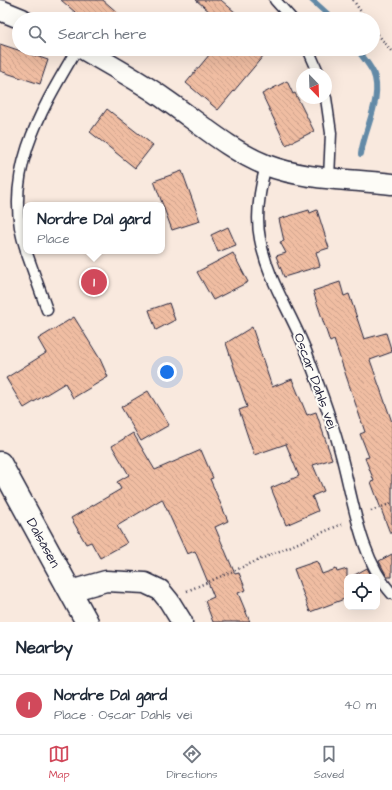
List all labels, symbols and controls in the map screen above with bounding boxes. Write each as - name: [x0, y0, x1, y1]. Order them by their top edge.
- search box: [12, 12, 380, 56]
- icon: search: [26, 23, 48, 45]
- text: Search here: [58, 24, 147, 45]
- north arrow: [296, 68, 332, 104]
- popup: [23, 202, 165, 254]
- text: Nordre Dal gård: [37, 209, 151, 230]
- text: Place: [37, 230, 70, 248]
- pin: 1: [81, 267, 107, 297]
- street label: Oscar Dahls vei: [288, 330, 342, 432]
- your location: [157, 362, 177, 382]
- street label: Dalsåsen: [21, 514, 65, 572]
- map controls: [344, 574, 380, 610]
- button: locate: [344, 574, 380, 610]
- text: Nearby: [16, 636, 73, 660]
- text: Nordre Dal gård: [54, 685, 167, 706]
- text: 1: [28, 696, 30, 714]
- text: 40 m: [344, 696, 376, 714]
- text: Place · Oscar Dahls vei: [54, 706, 192, 724]
- tab: Map: [48, 743, 70, 782]
- tab: Directions: [166, 743, 218, 782]
- tab: Saved: [314, 743, 344, 782]

